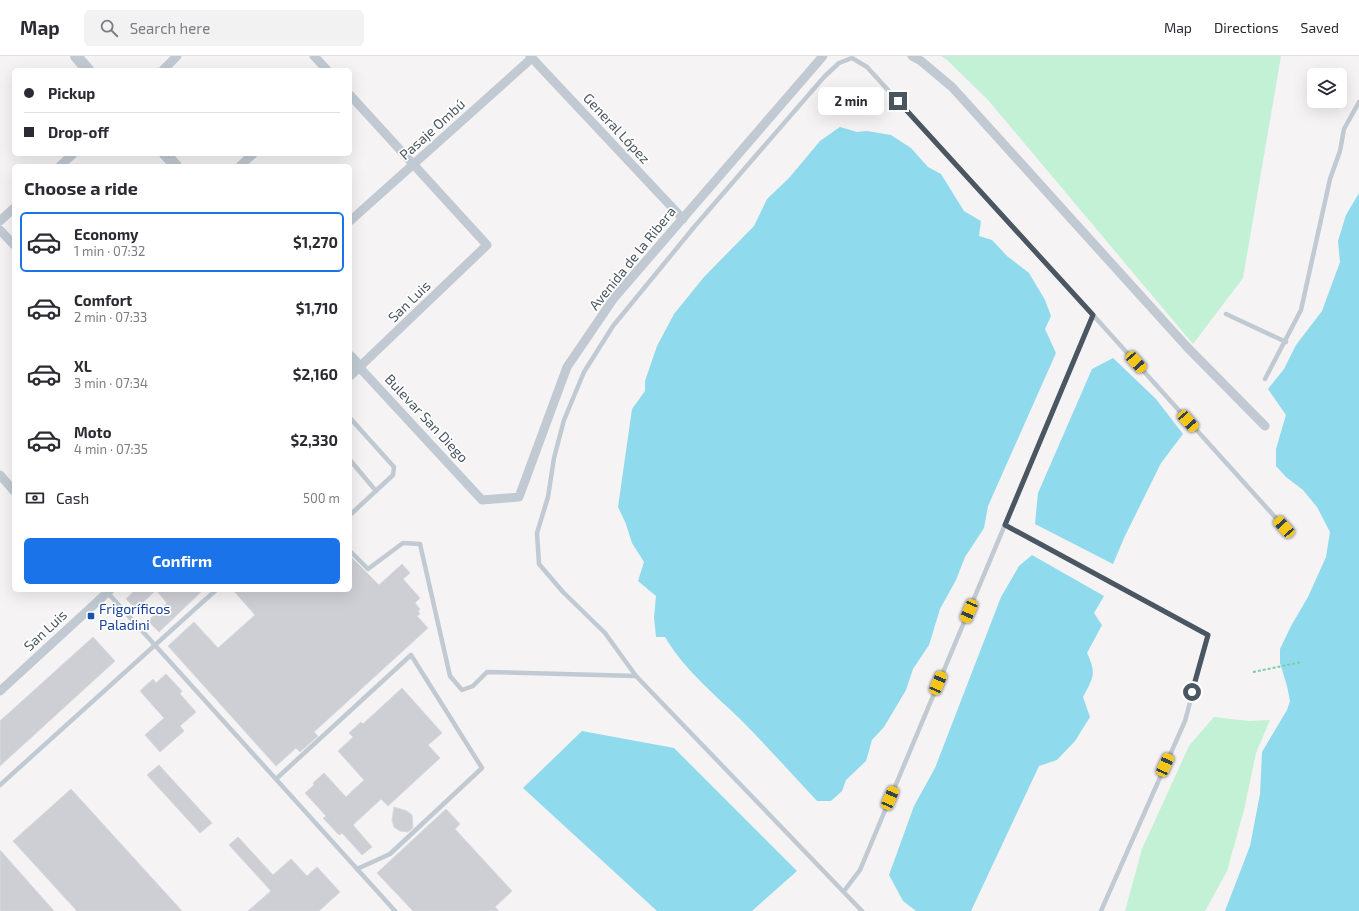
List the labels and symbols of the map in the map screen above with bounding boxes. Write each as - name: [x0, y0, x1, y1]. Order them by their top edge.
- callout: 2 min: [818, 87, 884, 115]
- street label: General López: [580, 89, 654, 167]
- route end: [889, 92, 907, 110]
- street label: Pasaje Ombú: [396, 95, 468, 163]
- street label: Avenida de la Ribera: [585, 203, 679, 313]
- street label: San Luis: [384, 277, 434, 325]
- car: [1124, 349, 1148, 375]
- street label: Bulevar San Diego: [382, 370, 472, 466]
- car: [1176, 408, 1200, 434]
- car: [1272, 514, 1296, 540]
- car: [959, 598, 979, 624]
- place label: Frigoríficos Paladini: [99, 600, 170, 633]
- street label: San Luis: [20, 606, 70, 654]
- marker: Frigoríficos Paladini: [86, 611, 96, 621]
- car: [928, 670, 948, 696]
- route start: [1183, 683, 1201, 701]
- car: [1155, 752, 1175, 778]
- car: [880, 785, 900, 811]

